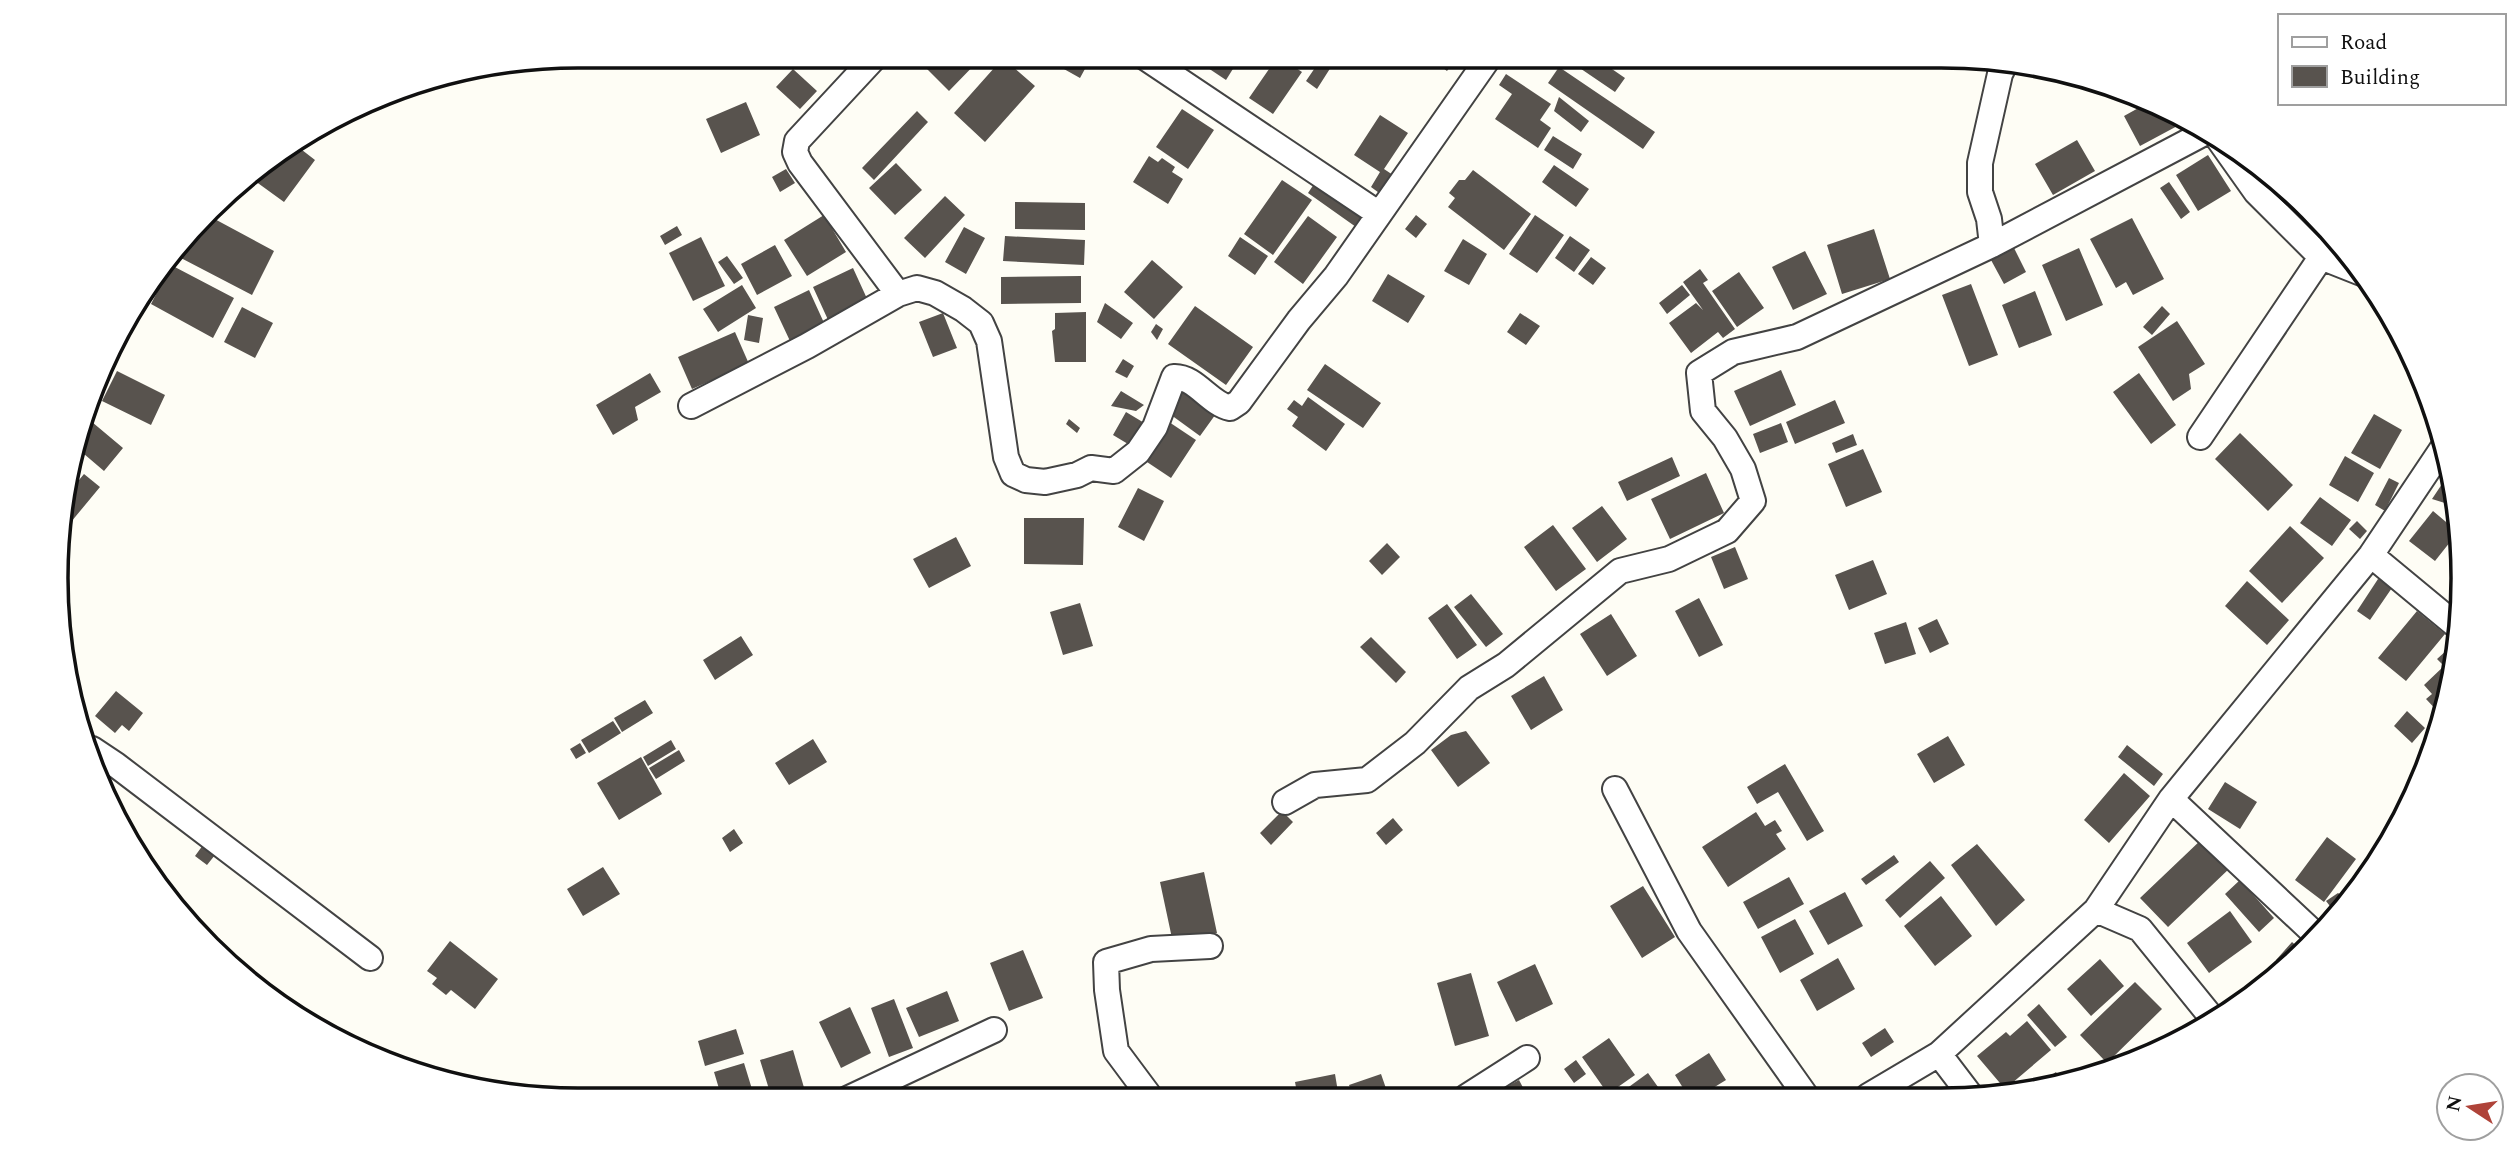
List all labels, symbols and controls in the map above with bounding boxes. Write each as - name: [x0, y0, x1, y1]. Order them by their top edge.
- legend: [2278, 14, 2505, 105]
- text: Road: [2340, 27, 2387, 59]
- text: Building: [2340, 62, 2420, 94]
- north arrow: [2435, 1072, 2505, 1142]
- text: N: [2439, 1093, 2471, 1114]

